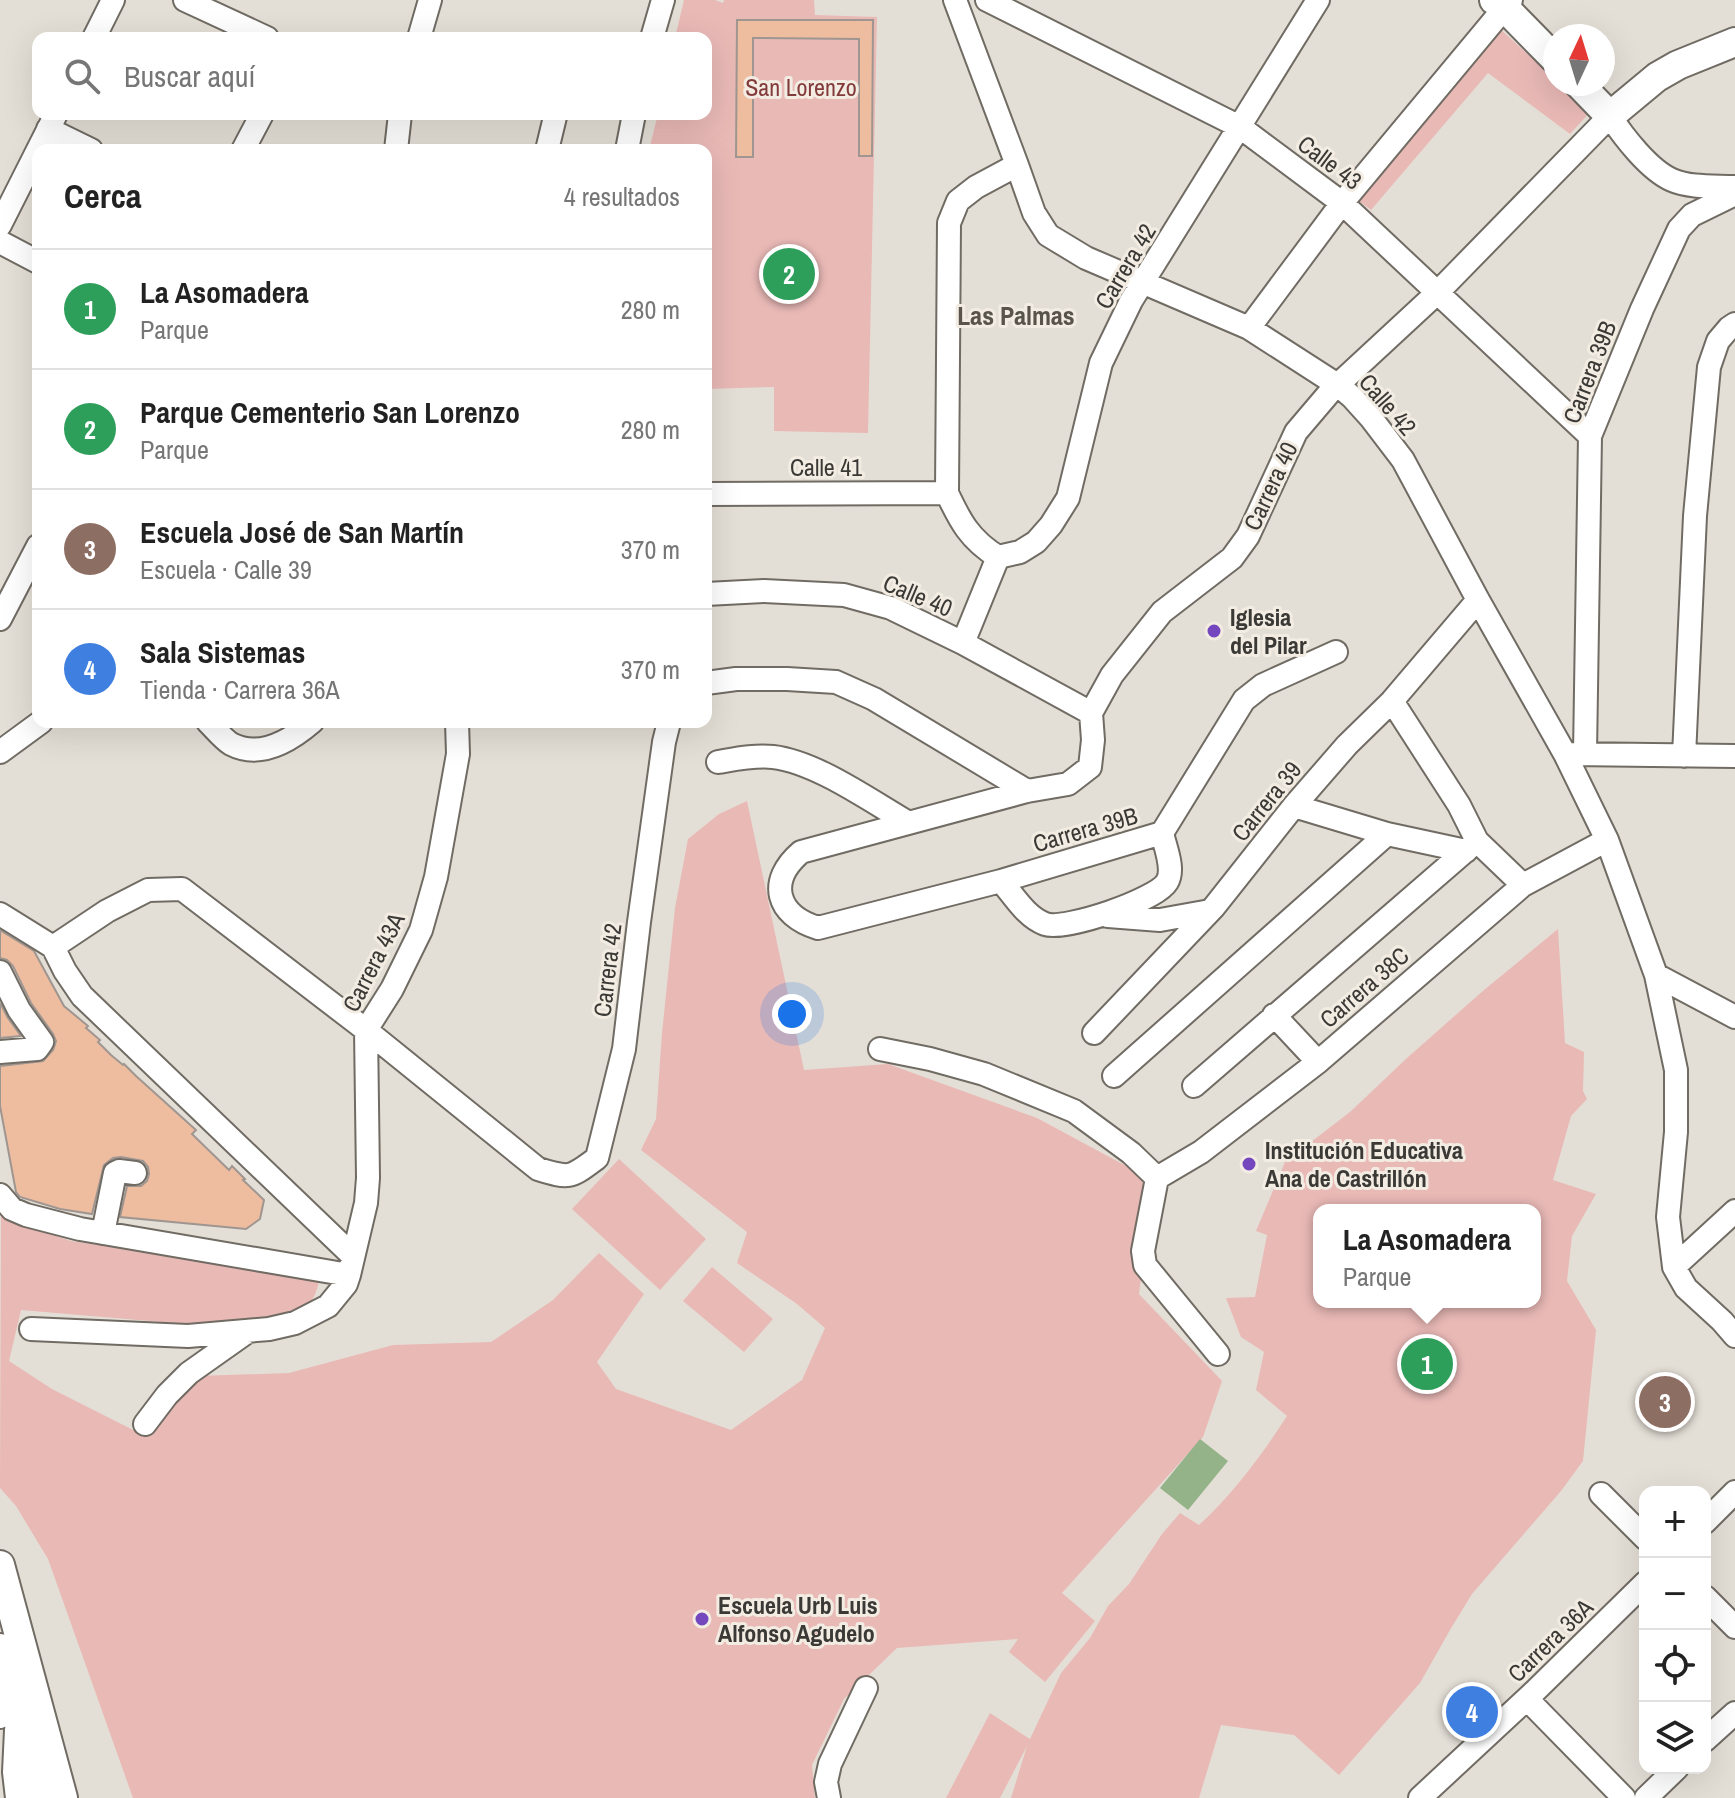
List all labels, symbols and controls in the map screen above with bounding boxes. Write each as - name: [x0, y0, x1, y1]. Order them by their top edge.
- north arrow: [1543, 24, 1615, 96]
- search box: [32, 32, 712, 120]
- icon: search: [60, 54, 104, 98]
- text: Buscar aquí: [124, 56, 255, 96]
- park label: San Lorenzo: [745, 71, 857, 103]
- street label: Calle 43: [1292, 127, 1368, 197]
- text: Cerca: [64, 173, 142, 219]
- text: 4 resultados: [564, 179, 680, 214]
- street label: Carrera 42: [1087, 217, 1163, 315]
- pin: 2: [763, 244, 815, 304]
- text: La Asomadera: [140, 272, 309, 312]
- text: 1: [84, 292, 96, 327]
- text: 280 m: [621, 292, 680, 327]
- district label: Las Palmas: [957, 298, 1075, 333]
- text: Parque: [140, 312, 209, 347]
- street label: Carrera 39B: [1555, 316, 1623, 428]
- street label: Calle 42: [1352, 366, 1424, 442]
- text: Parque Cementerio San Lorenzo: [140, 392, 520, 432]
- text: 2: [84, 412, 96, 447]
- text: 280 m: [621, 412, 680, 447]
- text: Parque: [140, 432, 209, 467]
- street label: Carrera 40: [1236, 437, 1304, 535]
- street label: Calle 41: [790, 451, 862, 483]
- text: Escuela José de San Martín: [140, 512, 464, 552]
- text: 3: [84, 532, 96, 567]
- text: 370 m: [621, 532, 680, 567]
- text: Escuela · Calle 39: [140, 552, 312, 587]
- street label: Calle 40: [879, 566, 957, 624]
- place label: Iglesia del Pilar: [1230, 601, 1307, 661]
- marker: Iglesia del Pilar: [1205, 622, 1223, 640]
- text: Sala Sistemas: [140, 632, 305, 672]
- text: 4: [84, 652, 96, 687]
- text: 370 m: [621, 652, 680, 687]
- text: Tienda · Carrera 36A: [140, 672, 340, 707]
- street label: Carrera 39: [1224, 754, 1308, 848]
- street label: Carrera 39B: [1029, 799, 1141, 859]
- street label: Carrera 43A: [334, 906, 412, 1017]
- street label: Carrera 42: [585, 921, 629, 1019]
- street label: Carrera 38C: [1313, 939, 1415, 1035]
- your location: [772, 994, 812, 1034]
- place label: Institución Educativa Ana de Castrillón: [1265, 1134, 1463, 1194]
- marker: Institución Educativa Ana de Castrillón: [1240, 1155, 1258, 1173]
- popup: [1313, 1204, 1541, 1308]
- text: La Asomadera: [1343, 1219, 1511, 1259]
- text: Parque: [1343, 1259, 1411, 1294]
- pin: 1: [1401, 1334, 1453, 1394]
- pin: 3: [1639, 1372, 1691, 1432]
- map controls: [1639, 1486, 1711, 1774]
- button: +: [1639, 1486, 1711, 1558]
- button: −: [1639, 1558, 1711, 1630]
- place label: Escuela Urb Luis Alfonso Agudelo: [718, 1589, 878, 1649]
- street label: Carrera 36A: [1500, 1591, 1600, 1689]
- marker: Escuela Urb Luis Alfonso Agudelo: [693, 1610, 711, 1628]
- button: locate: [1639, 1630, 1711, 1702]
- pin: 4: [1446, 1682, 1498, 1742]
- button: layers: [1639, 1702, 1711, 1774]

